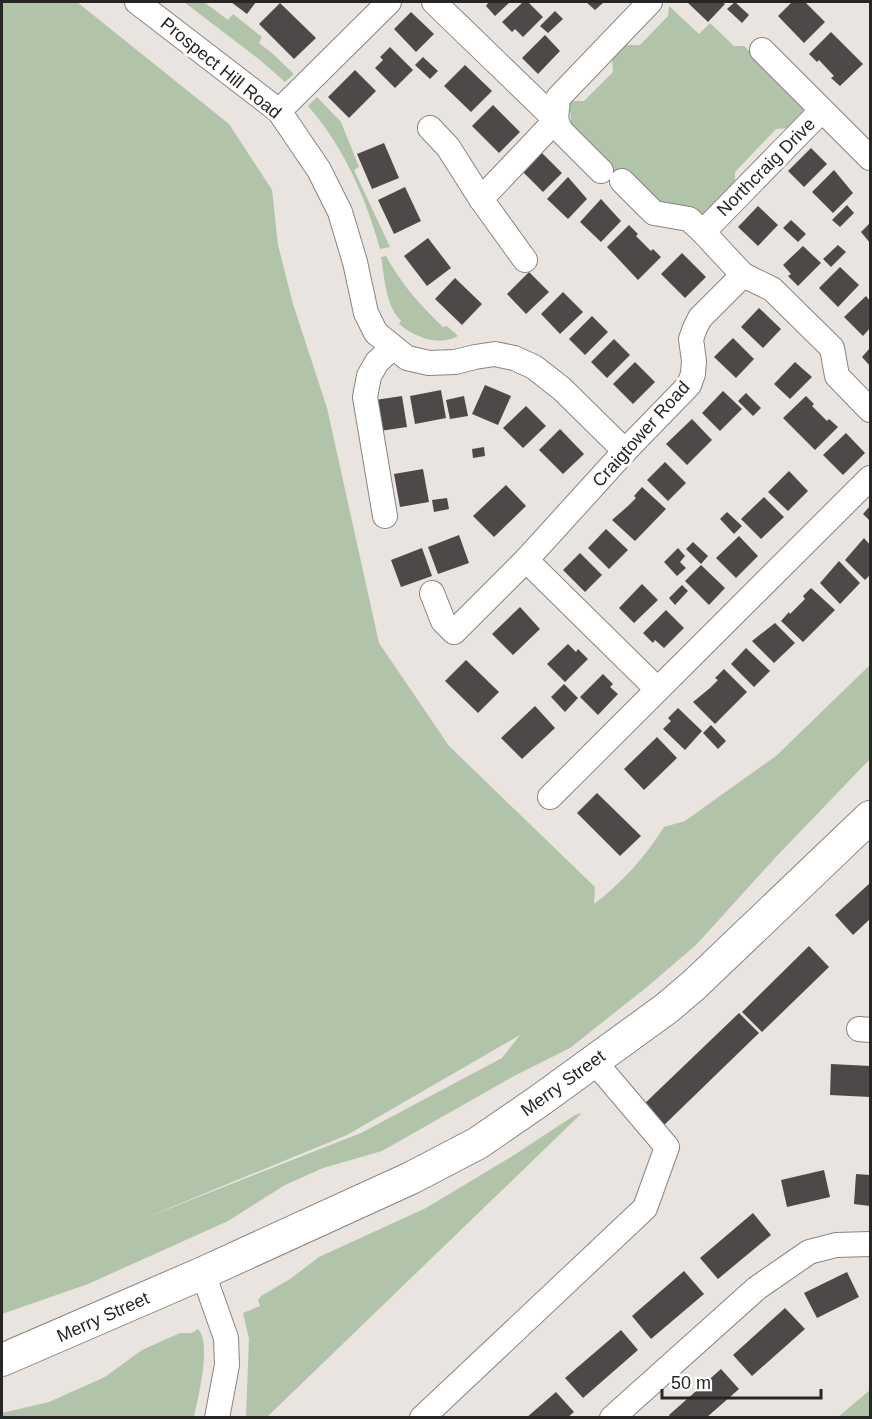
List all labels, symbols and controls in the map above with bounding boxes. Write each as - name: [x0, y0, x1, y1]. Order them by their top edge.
- street label: Prospect Hill Road: [157, 13, 285, 123]
- street label: Northcraig Drive: [713, 114, 819, 220]
- street label: Craigtower Road: [588, 377, 694, 491]
- street label: Merry Street: [517, 1046, 609, 1120]
- street label: Merry Street: [54, 1288, 152, 1346]
- scale bar: [662, 1362, 821, 1400]
- text: 50 m: [671, 1373, 711, 1393]

